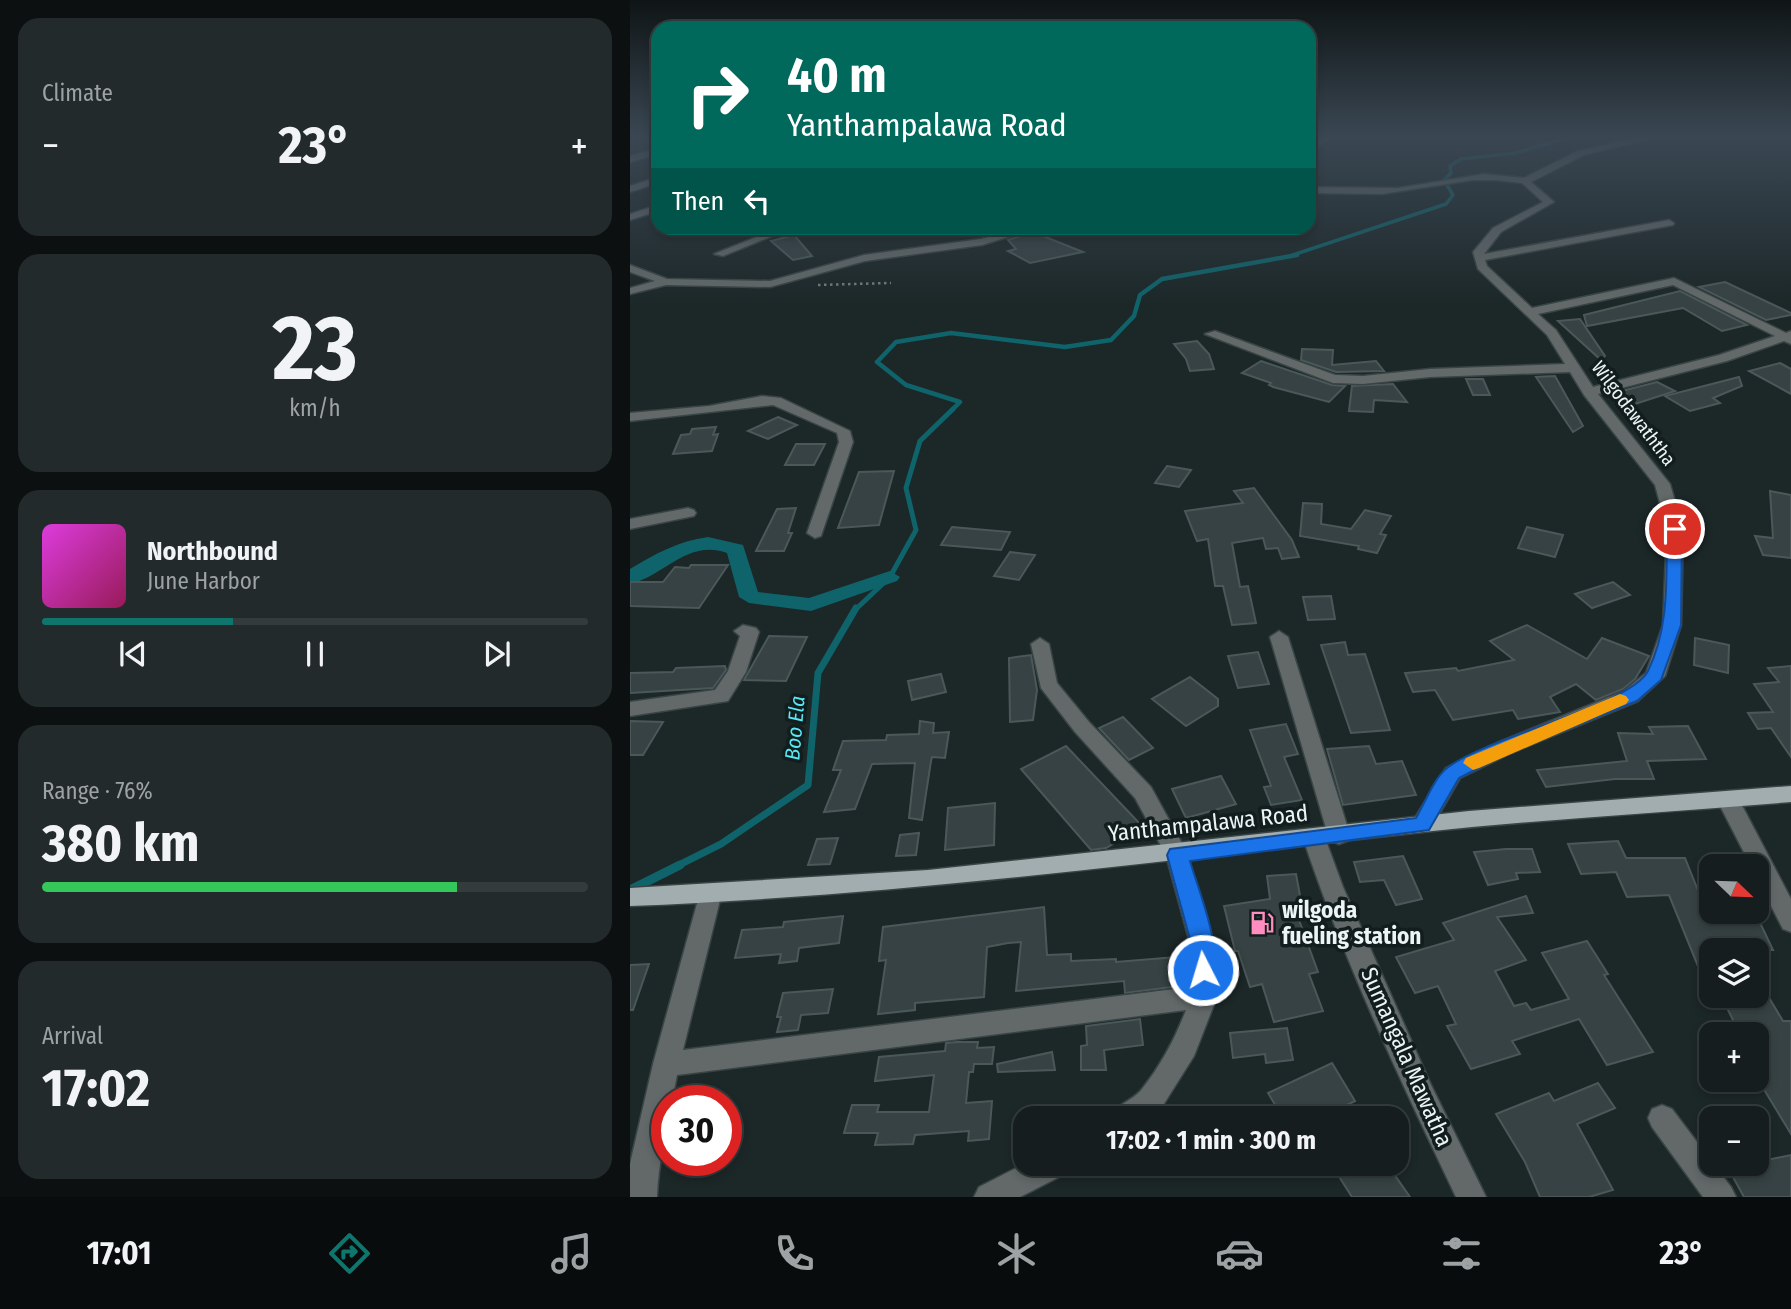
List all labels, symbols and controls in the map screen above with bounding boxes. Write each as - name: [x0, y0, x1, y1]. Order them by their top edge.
- text: 40 m: [787, 46, 887, 105]
- icon: right: [672, 49, 763, 140]
- text: Climate: [42, 79, 113, 107]
- text: Yanthampalawa Road: [787, 106, 1067, 144]
- text: 23°: [278, 114, 351, 177]
- text: −: [42, 123, 59, 169]
- text: +: [571, 123, 588, 169]
- icon: left: [738, 182, 776, 220]
- text: Then: [672, 186, 724, 217]
- text: 23: [272, 294, 358, 403]
- street label: Wilgodawaththa: [1587, 356, 1680, 470]
- text: km/h: [289, 394, 341, 422]
- pin: [1645, 499, 1705, 559]
- icon: arrive: [1656, 510, 1694, 548]
- text: Northbound: [147, 536, 278, 567]
- text: June Harbor: [147, 567, 260, 595]
- icon: previous: [114, 635, 152, 673]
- icon: pause: [296, 635, 334, 673]
- icon: next: [478, 635, 516, 673]
- water label: Boo Ela: [779, 695, 811, 761]
- text: Range · 76%: [42, 777, 153, 805]
- street label: Yanthampalawa Road: [1107, 799, 1309, 847]
- text: 380 km: [42, 812, 199, 875]
- north arrow: [1699, 854, 1769, 924]
- map controls: [1699, 854, 1769, 1176]
- place label: wilgoda fueling station: [1282, 896, 1421, 950]
- fuel station icon: wilgoda fueling station: [1248, 909, 1276, 937]
- position arrow: [1166, 933, 1240, 1007]
- button: layers: [1699, 938, 1769, 1008]
- street label: Sumangala Mawatha: [1355, 963, 1459, 1151]
- text: Arrival: [42, 1022, 103, 1050]
- button: +: [1699, 1022, 1769, 1092]
- text: 17:02: [42, 1057, 150, 1120]
- speed limit sign: 30: [651, 1085, 742, 1176]
- button: −: [1699, 1106, 1769, 1176]
- text: 17:02 · 1 min · 300 m: [1106, 1125, 1316, 1156]
- icon: directions: [325, 1229, 374, 1278]
- icon: music: [547, 1229, 596, 1278]
- icon: phone: [770, 1229, 819, 1278]
- icon: climate: [992, 1229, 1041, 1278]
- icon: car: [1215, 1229, 1264, 1278]
- icon: filters: [1437, 1229, 1486, 1278]
- text: 17:01: [87, 1234, 152, 1272]
- text: 23°: [1659, 1234, 1704, 1272]

